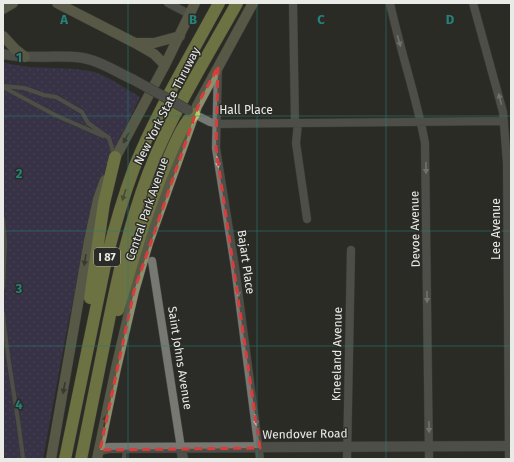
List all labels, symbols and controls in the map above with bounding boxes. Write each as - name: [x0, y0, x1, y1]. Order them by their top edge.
- text: A: [59, 12, 68, 27]
- text: B: [189, 12, 197, 27]
- text: C: [317, 12, 325, 27]
- text: D: [446, 12, 455, 27]
- one-way arrow: [396, 35, 402, 47]
- street label: New York State Thruway: [131, 45, 203, 167]
- text: 1: [16, 50, 22, 65]
- one-way arrow: [497, 93, 503, 105]
- street label: Hall Place: [219, 103, 273, 117]
- one-way arrow: [122, 132, 129, 143]
- street label: Central Park Avenue: [123, 156, 171, 262]
- one-way arrow: [215, 156, 221, 168]
- one-way arrow: [423, 162, 429, 175]
- text: 2: [16, 166, 23, 181]
- one-way arrow: [121, 189, 127, 201]
- street label: Devoe Avenue: [407, 191, 423, 267]
- street label: Lee Avenue: [489, 198, 503, 260]
- street label: Bajart Place: [235, 229, 257, 295]
- road number: I 87: [94, 248, 120, 266]
- one-way arrow: [82, 254, 88, 266]
- text: 3: [15, 281, 23, 296]
- one-way arrow: [235, 285, 241, 297]
- one-way arrow: [424, 291, 430, 304]
- street label: Saint Johns Avenue: [165, 305, 195, 411]
- street label: Kneeland Avenue: [329, 307, 345, 401]
- one-way arrow: [60, 382, 66, 394]
- text: 4: [15, 397, 23, 412]
- one-way arrow: [253, 414, 259, 426]
- one-way arrow: [103, 415, 109, 427]
- one-way arrow: [426, 421, 432, 434]
- street label: Wendover Road: [262, 426, 348, 442]

